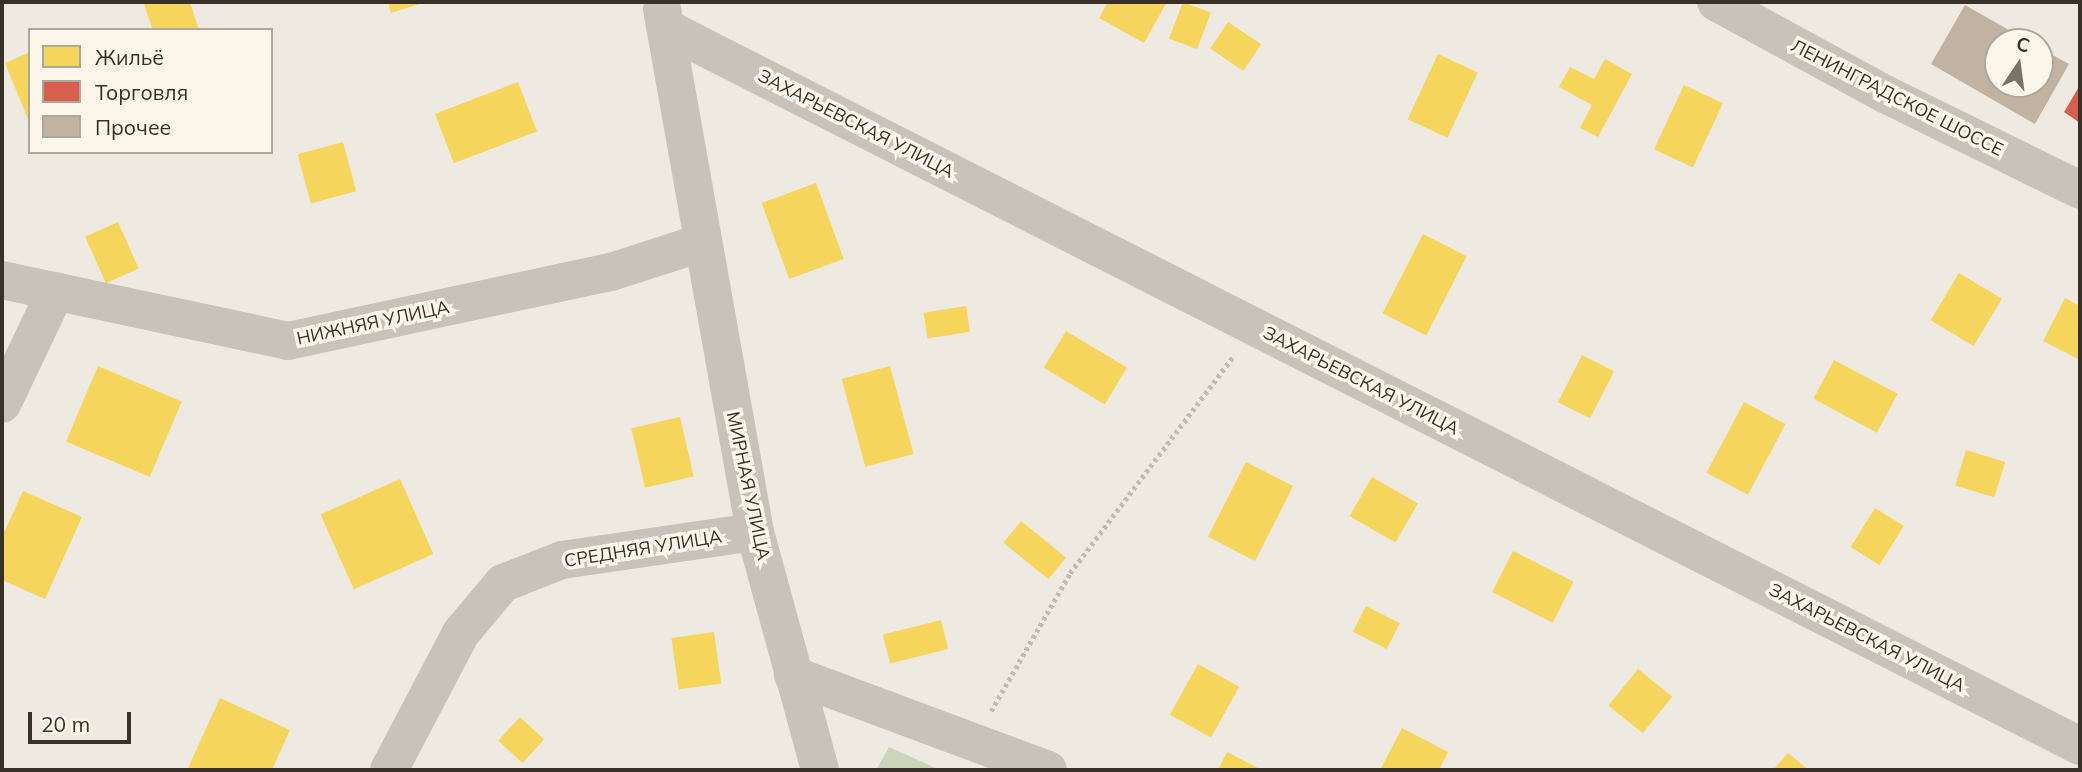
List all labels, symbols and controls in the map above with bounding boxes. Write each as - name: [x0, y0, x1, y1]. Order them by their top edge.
- legend: [28, 28, 273, 154]
- north arrow: [1984, 28, 2054, 98]
- text: С: [2014, 31, 2032, 58]
- street label: ЛЕНИНГРАДСКОЕ ШОССЕ: [1787, 35, 2007, 161]
- text: Жильё: [95, 44, 164, 70]
- street label: ЗАХАРЬЕВСКАЯ УЛИЦА: [754, 65, 958, 183]
- text: Торговля: [95, 79, 188, 105]
- text: Прочее: [95, 114, 171, 140]
- street label: НИЖНЯЯ УЛИЦА: [295, 296, 451, 350]
- street label: ЗАХАРЬЕВСКАЯ УЛИЦА: [1259, 322, 1463, 440]
- street label: МИРНАЯ УЛИЦА: [722, 410, 774, 562]
- street label: СРЕДНЯЯ УЛИЦА: [563, 526, 723, 572]
- street label: ЗАХАРЬЕВСКАЯ УЛИЦА: [1765, 579, 1969, 697]
- scale bar: [32, 698, 135, 742]
- text: 20 m: [41, 711, 90, 737]

